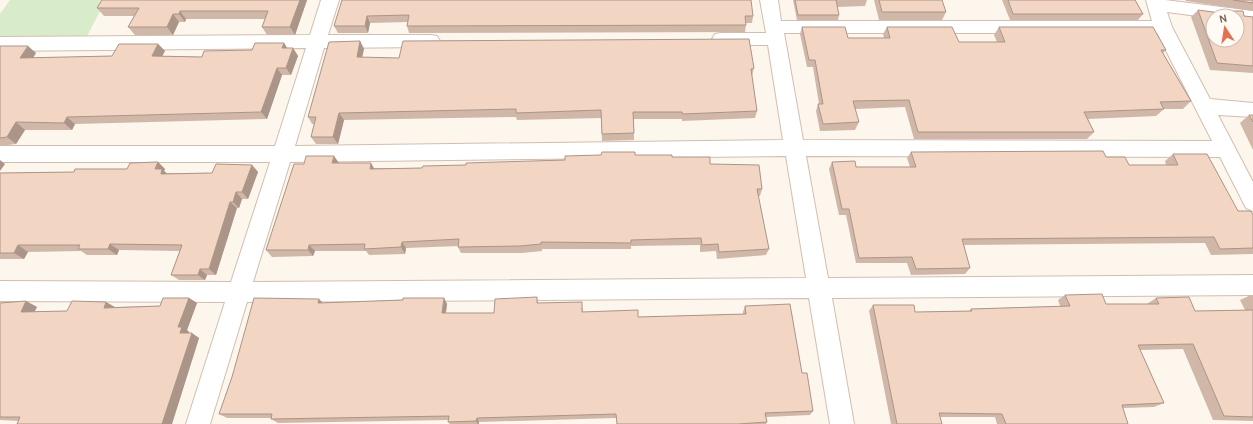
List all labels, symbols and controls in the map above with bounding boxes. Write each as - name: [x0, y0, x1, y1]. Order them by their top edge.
- north arrow: [1205, 8, 1245, 48]
- text: N: [1218, 12, 1228, 26]

